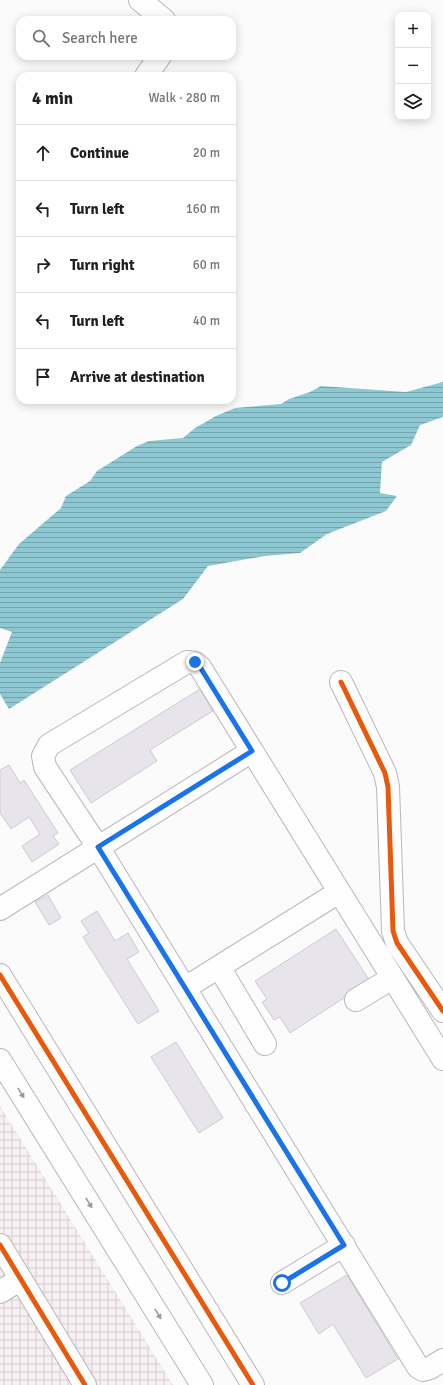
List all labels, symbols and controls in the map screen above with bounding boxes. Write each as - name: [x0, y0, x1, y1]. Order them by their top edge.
- map controls: [395, 12, 431, 120]
- button: +: [395, 12, 431, 48]
- search box: [16, 16, 236, 60]
- icon: search: [30, 27, 52, 49]
- text: Search here: [62, 29, 138, 47]
- button: −: [395, 48, 431, 84]
- button: layers: [395, 84, 431, 120]
- text: 4 min: [32, 88, 73, 109]
- text: Walk · 280 m: [149, 90, 220, 106]
- icon: ahead: [32, 142, 54, 164]
- text: Continue: [70, 144, 129, 162]
- text: 20 m: [193, 145, 220, 161]
- icon: left: [32, 198, 54, 220]
- text: Turn left: [70, 200, 124, 218]
- text: 160 m: [186, 201, 220, 217]
- icon: right: [32, 254, 54, 276]
- text: Turn right: [70, 256, 135, 274]
- text: 60 m: [193, 257, 220, 273]
- icon: left: [32, 310, 54, 332]
- text: Turn left: [70, 312, 124, 330]
- text: 40 m: [193, 313, 220, 329]
- icon: arrive: [32, 366, 54, 388]
- text: Arrive at destination: [70, 368, 205, 386]
- route end: [186, 653, 204, 671]
- one-way arrow: [17, 1087, 24, 1099]
- one-way arrow: [85, 1198, 93, 1208]
- route start: [273, 1274, 291, 1292]
- one-way arrow: [154, 1308, 161, 1320]

